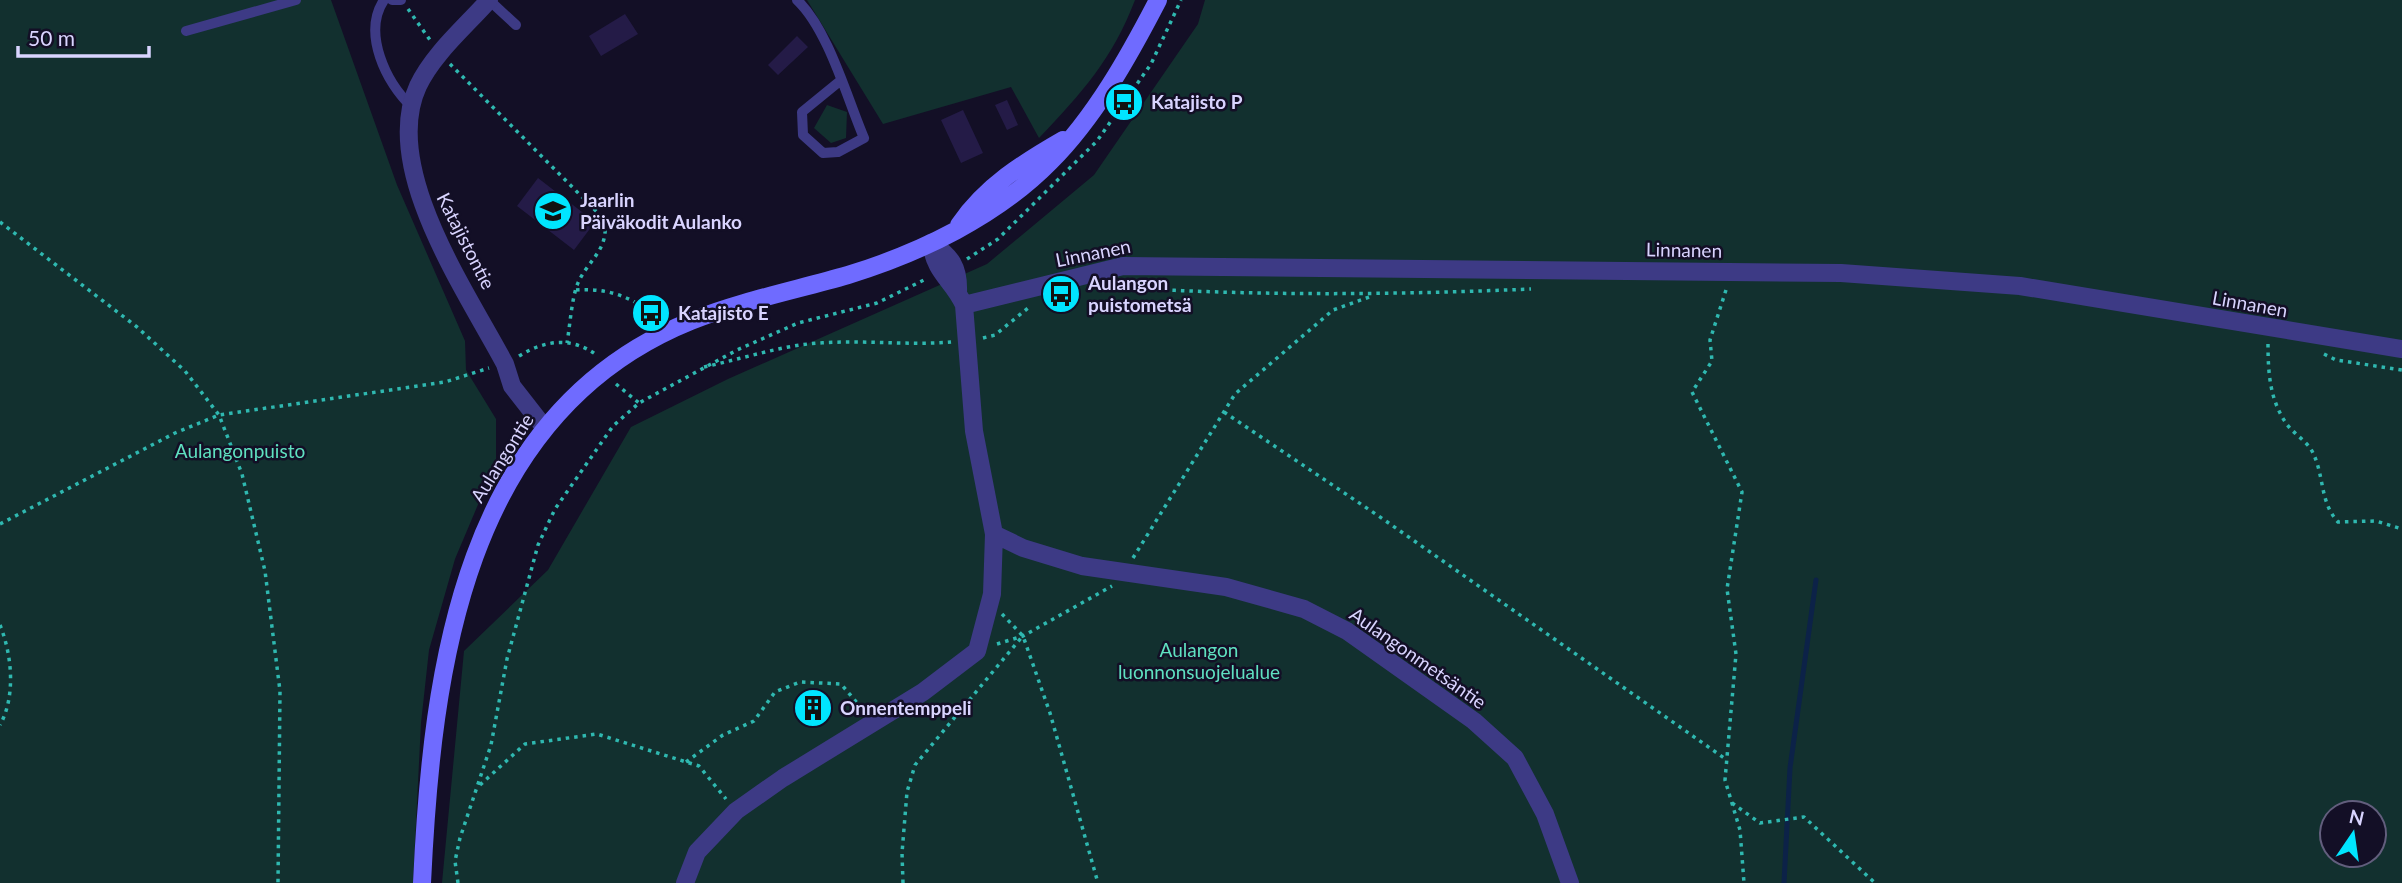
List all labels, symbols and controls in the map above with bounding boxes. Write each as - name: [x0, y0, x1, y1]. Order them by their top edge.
- scale bar: [18, 14, 149, 58]
- text: 50 m: [28, 25, 75, 50]
- bus stop icon: Katajisto P: [1103, 81, 1145, 123]
- place label: Katajisto P: [1151, 90, 1243, 113]
- place label: Jaarlin Päiväkodit Aulanko: [580, 188, 742, 233]
- street label: Katajistontie: [432, 189, 501, 293]
- school or university icon: Jaarlin Päiväkodit Aulanko: [532, 190, 574, 232]
- street label: Linnanen: [1053, 234, 1133, 271]
- street label: Linnanen: [1646, 237, 1722, 262]
- place label: Aulangon puistometsä: [1087, 271, 1192, 316]
- bus stop icon: Aulangon puistometsä: [1040, 273, 1082, 315]
- street label: Linnanen: [2211, 286, 2290, 321]
- bus stop icon: Katajisto E: [630, 292, 672, 334]
- place label: Katajisto E: [678, 301, 769, 324]
- street label: Aulangontie: [465, 409, 538, 506]
- park label: Aulangonpuisto: [175, 439, 305, 462]
- street label: Aulangonmetsäntie: [1346, 602, 1491, 713]
- park label: Aulangon luonnonsuojelualue: [1118, 638, 1280, 683]
- building icon: Onnentemppeli: [792, 687, 834, 729]
- place label: Onnentemppeli: [840, 696, 972, 719]
- north arrow: [2318, 799, 2388, 869]
- text: N: [2347, 804, 2367, 830]

